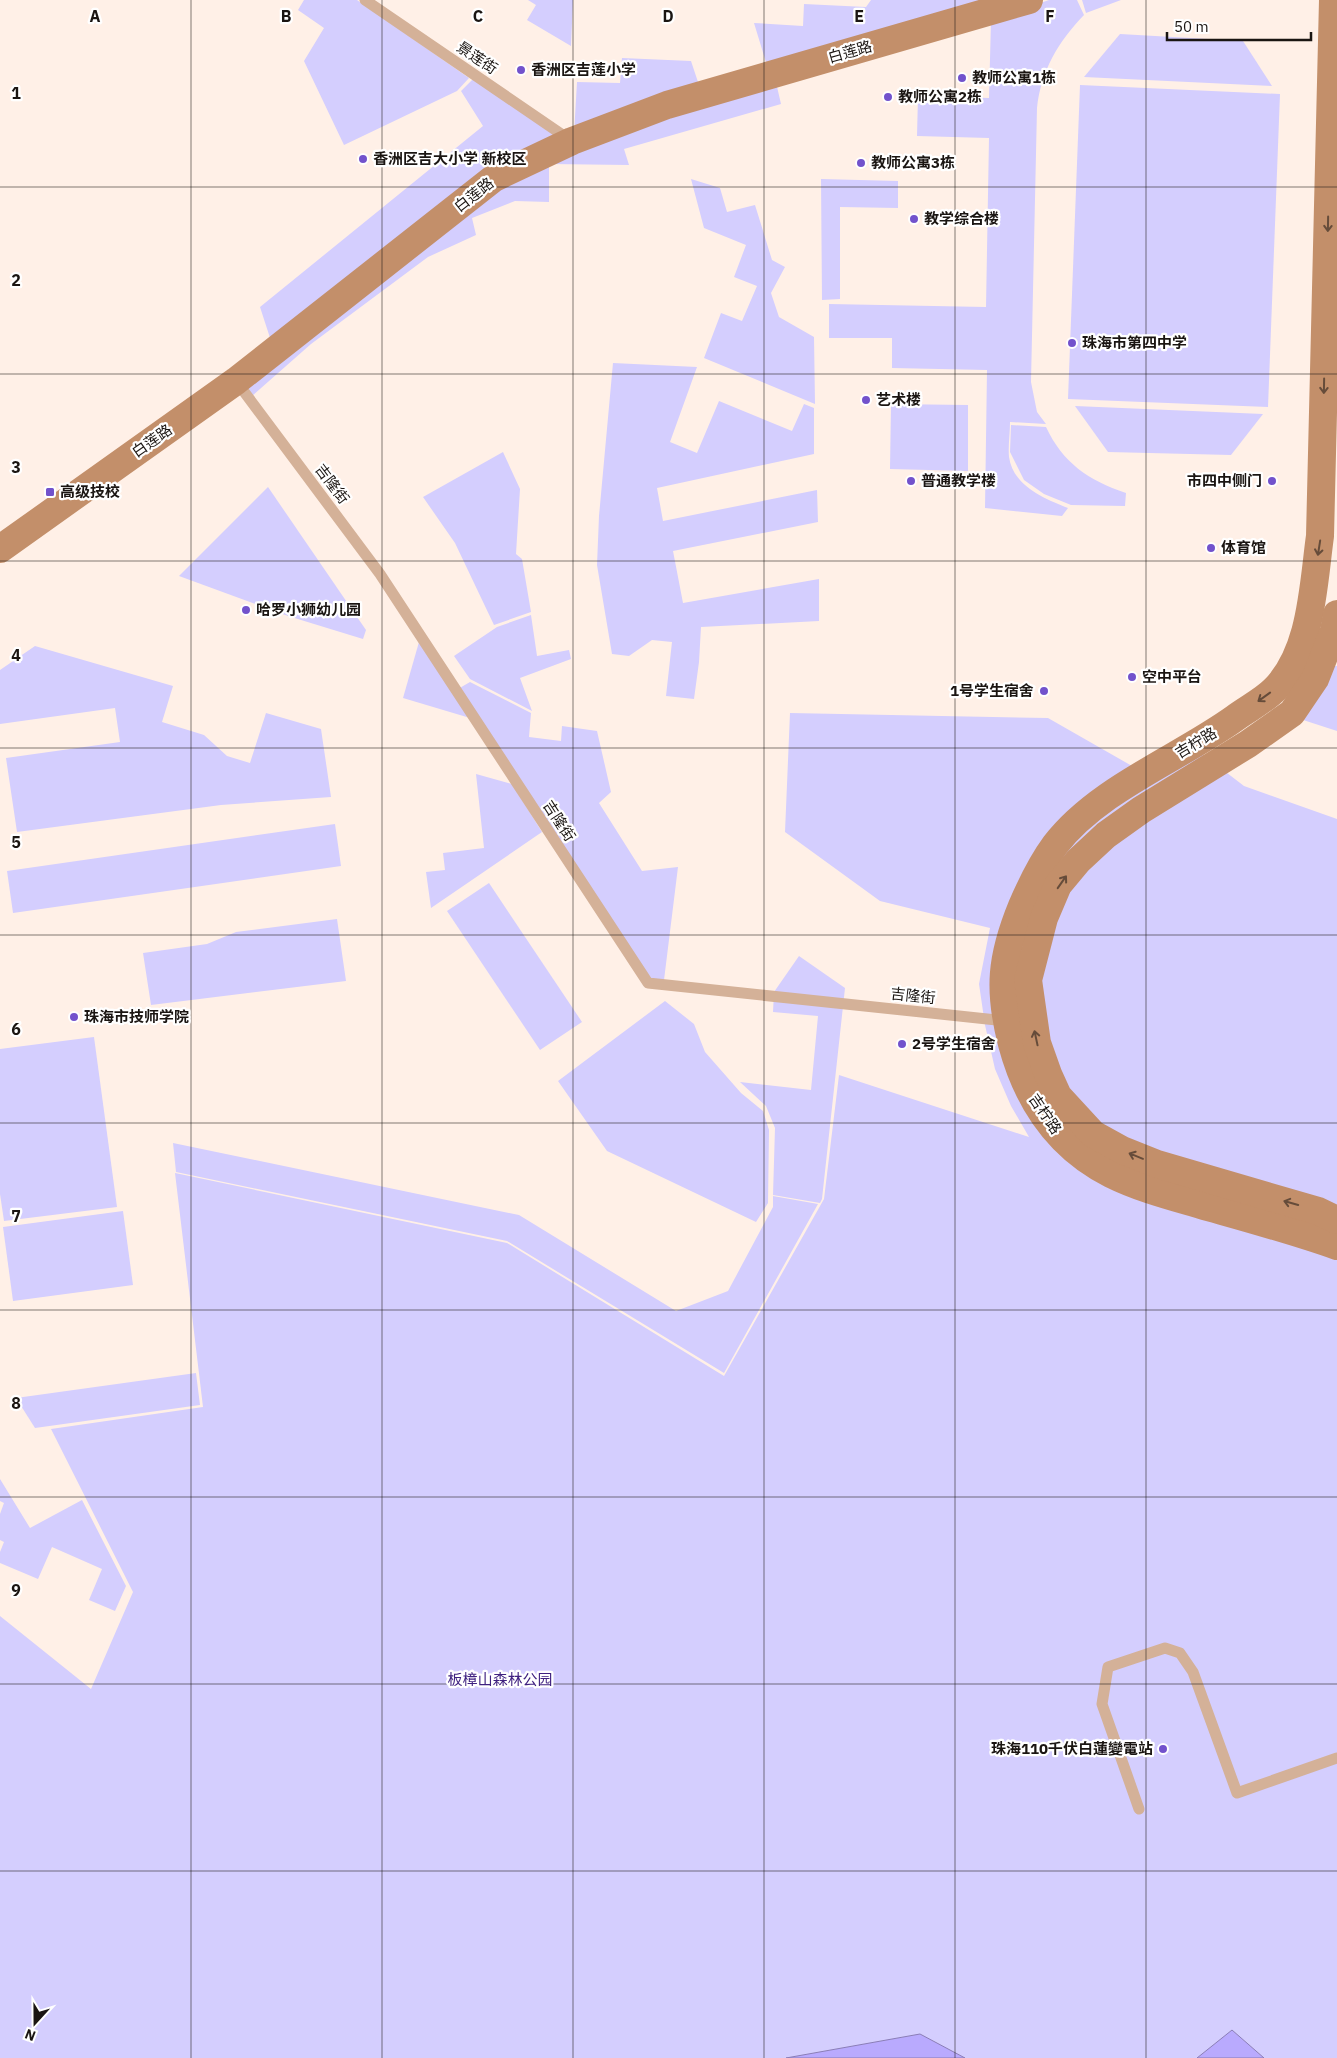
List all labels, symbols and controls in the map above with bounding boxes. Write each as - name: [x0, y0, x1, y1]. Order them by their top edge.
- text: A: [90, 6, 101, 26]
- text: B: [281, 6, 292, 26]
- text: C: [473, 6, 483, 26]
- text: D: [662, 6, 674, 26]
- text: E: [854, 6, 864, 26]
- text: F: [1045, 6, 1055, 26]
- scale bar: [1167, 10, 1311, 42]
- text: 50 m: [1174, 17, 1209, 36]
- street label: 白莲路: [826, 36, 874, 67]
- street label: 景莲街: [453, 37, 501, 78]
- place label: 香洲区吉莲小学: [531, 60, 636, 79]
- marker: 香洲区吉莲小学: [515, 64, 527, 76]
- place label: 教师公寓1栋: [972, 68, 1056, 87]
- marker: 教师公寓1栋: [956, 72, 968, 84]
- text: 1: [11, 83, 21, 103]
- place label: 教师公寓2栋: [898, 87, 982, 106]
- marker: 教师公寓2栋: [882, 91, 894, 103]
- place label: 香洲区吉大小学 新校区: [373, 149, 527, 168]
- marker: 香洲区吉大小学 新校区: [357, 153, 369, 165]
- place label: 教师公寓3栋: [871, 153, 955, 172]
- marker: 教师公寓3栋: [855, 157, 867, 169]
- street label: 白莲路: [450, 173, 497, 216]
- place label: 教学综合楼: [924, 209, 999, 228]
- marker: 教学综合楼: [908, 213, 920, 225]
- one-way arrow: [1323, 215, 1333, 231]
- text: 2: [11, 270, 21, 290]
- place label: 珠海市第四中学: [1082, 333, 1187, 352]
- marker: 珠海市第四中学: [1066, 337, 1078, 349]
- one-way arrow: [1319, 378, 1329, 394]
- place label: 艺术楼: [876, 390, 921, 409]
- marker: 艺术楼: [860, 394, 872, 406]
- street label: 白莲路: [128, 420, 176, 461]
- text: 3: [11, 457, 21, 477]
- street label: 吉隆街: [311, 460, 354, 507]
- place label: 普通教学楼: [921, 471, 996, 490]
- place label: 市四中侧门: [1187, 471, 1262, 490]
- marker: 普通教学楼: [905, 475, 917, 487]
- marker: 市四中侧门: [1266, 475, 1278, 487]
- place label: 高级技校: [60, 482, 120, 501]
- marker: 高级技校: [44, 486, 56, 498]
- place label: 体育馆: [1221, 538, 1266, 557]
- one-way arrow: [1313, 540, 1323, 556]
- marker: 体育馆: [1205, 542, 1217, 554]
- place label: 哈罗小狮幼儿园: [256, 600, 361, 619]
- marker: 哈罗小狮幼儿园: [240, 604, 252, 616]
- text: 4: [11, 645, 21, 665]
- place label: 空中平台: [1142, 667, 1202, 686]
- marker: 空中平台: [1126, 671, 1138, 683]
- place label: 1号学生宿舍: [950, 681, 1034, 700]
- marker: 1号学生宿舍: [1038, 685, 1050, 697]
- one-way arrow: [1258, 692, 1272, 702]
- street label: 吉柠路: [1172, 723, 1220, 762]
- street label: 吉隆街: [539, 797, 580, 845]
- text: 5: [11, 832, 21, 852]
- one-way arrow: [1057, 875, 1067, 889]
- street label: 吉隆街: [890, 984, 936, 1007]
- place label: 珠海市技师学院: [84, 1007, 189, 1026]
- marker: 珠海市技师学院: [68, 1011, 80, 1023]
- text: 6: [11, 1019, 21, 1039]
- one-way arrow: [1031, 1030, 1040, 1046]
- place label: 2号学生宿舍: [912, 1034, 996, 1053]
- marker: 2号学生宿舍: [896, 1038, 908, 1050]
- street label: 吉柠路: [1025, 1090, 1066, 1138]
- one-way arrow: [1129, 1150, 1144, 1160]
- one-way arrow: [1284, 1198, 1300, 1208]
- text: 7: [11, 1206, 21, 1226]
- text: 8: [11, 1393, 21, 1413]
- text: 9: [11, 1580, 21, 1600]
- park label: 板樟山森林公园: [447, 1670, 553, 1689]
- place label: 珠海110千伏白蓮變電站: [991, 1739, 1153, 1758]
- marker: 珠海110千伏白蓮變電站: [1157, 1743, 1169, 1755]
- north arrow: [10, 1998, 60, 2048]
- text: N: [22, 2025, 38, 2045]

